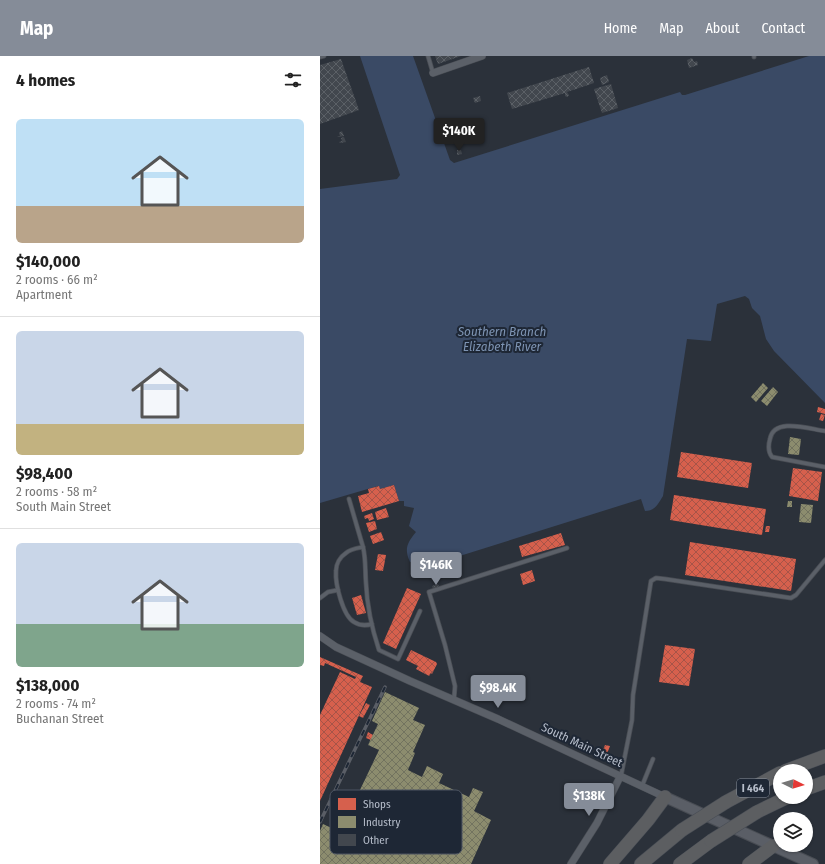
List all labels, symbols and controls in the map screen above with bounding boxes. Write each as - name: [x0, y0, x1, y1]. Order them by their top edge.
- text: Map: [20, 17, 53, 40]
- text: Home: [604, 20, 637, 37]
- text: Map: [659, 20, 683, 37]
- text: About: [705, 20, 740, 37]
- text: Contact: [762, 20, 805, 37]
- icon: filters: [282, 69, 304, 91]
- text: 4 homes: [16, 70, 75, 91]
- pin: $140K: [431, 118, 487, 152]
- text: $140K: [443, 123, 475, 138]
- icon: home: [124, 145, 196, 217]
- text: $140,000: [16, 251, 81, 272]
- text: 2 rooms · 66 m²: [16, 272, 98, 287]
- text: Apartment: [16, 287, 72, 302]
- water label: Southern Branch Elizabeth River: [457, 324, 546, 354]
- icon: home: [124, 357, 196, 429]
- text: $98,400: [16, 463, 73, 484]
- text: 2 rooms · 58 m²: [16, 484, 97, 499]
- text: South Main Street: [16, 499, 111, 514]
- pin: $146K: [408, 552, 464, 586]
- text: $146K: [420, 557, 452, 572]
- icon: home: [124, 569, 196, 641]
- text: $138,000: [16, 675, 80, 696]
- pin: $98.4K: [465, 675, 531, 709]
- text: $98.4K: [480, 680, 516, 695]
- text: 2 rooms · 74 m²: [16, 696, 96, 711]
- text: Buchanan Street: [16, 711, 104, 726]
- street label: South Main Street: [539, 720, 625, 770]
- north arrow: [773, 764, 813, 804]
- map controls: [773, 764, 813, 852]
- road number: I 464: [737, 779, 769, 797]
- pin: $138K: [561, 783, 617, 817]
- text: $138K: [573, 788, 605, 803]
- legend: [330, 790, 462, 854]
- text: Shops: [363, 798, 391, 811]
- button: layers: [773, 812, 813, 852]
- text: Industry: [363, 816, 400, 829]
- text: Other: [363, 834, 389, 847]

